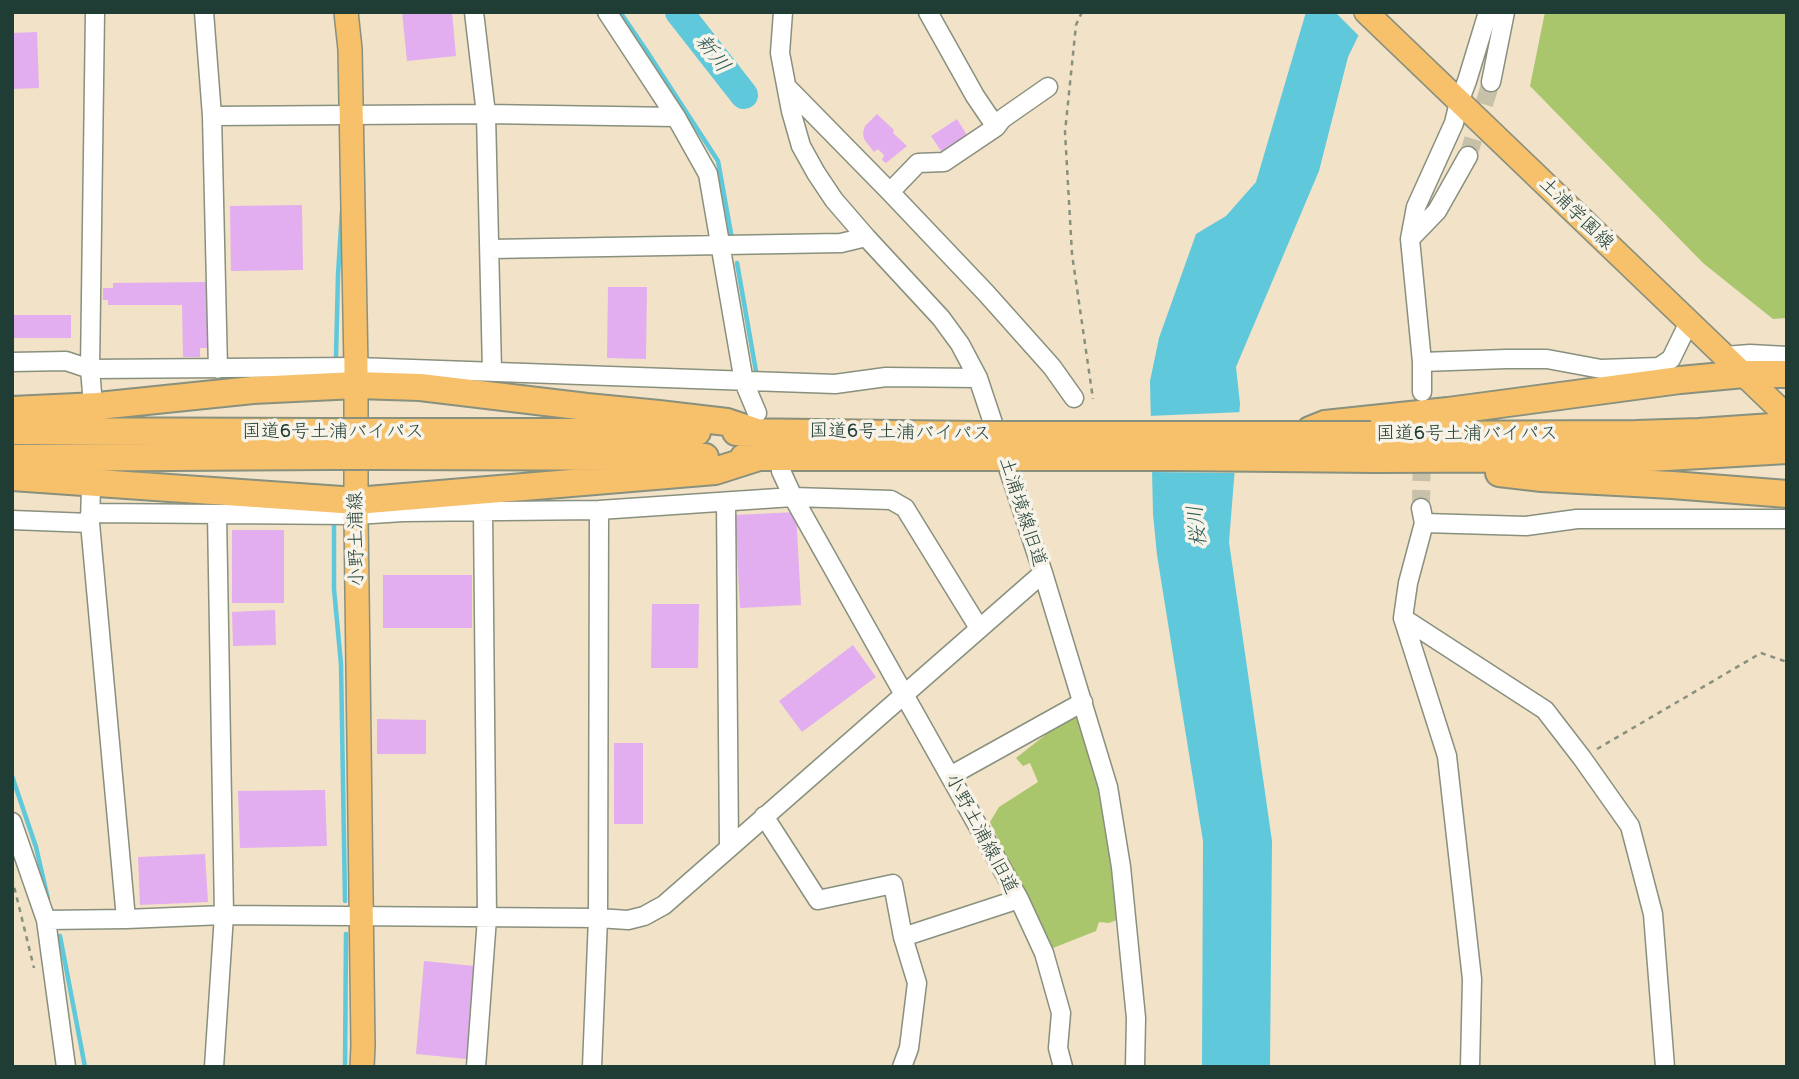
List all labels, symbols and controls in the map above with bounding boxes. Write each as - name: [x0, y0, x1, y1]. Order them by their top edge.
- water label: 新川: [689, 30, 735, 78]
- street label: 土浦学園線: [1534, 173, 1618, 255]
- street label: 国道6号土浦バイパス: [809, 420, 991, 446]
- street label: 国道6号土浦バイパス: [242, 421, 424, 443]
- street label: 国道6号土浦バイパス: [1376, 423, 1558, 445]
- street label: 土浦境線旧道: [994, 454, 1050, 570]
- street label: 小野土浦線: [345, 491, 369, 587]
- water label: 桜川: [1183, 504, 1213, 548]
- street label: 小野土浦線旧道: [940, 770, 1022, 898]

